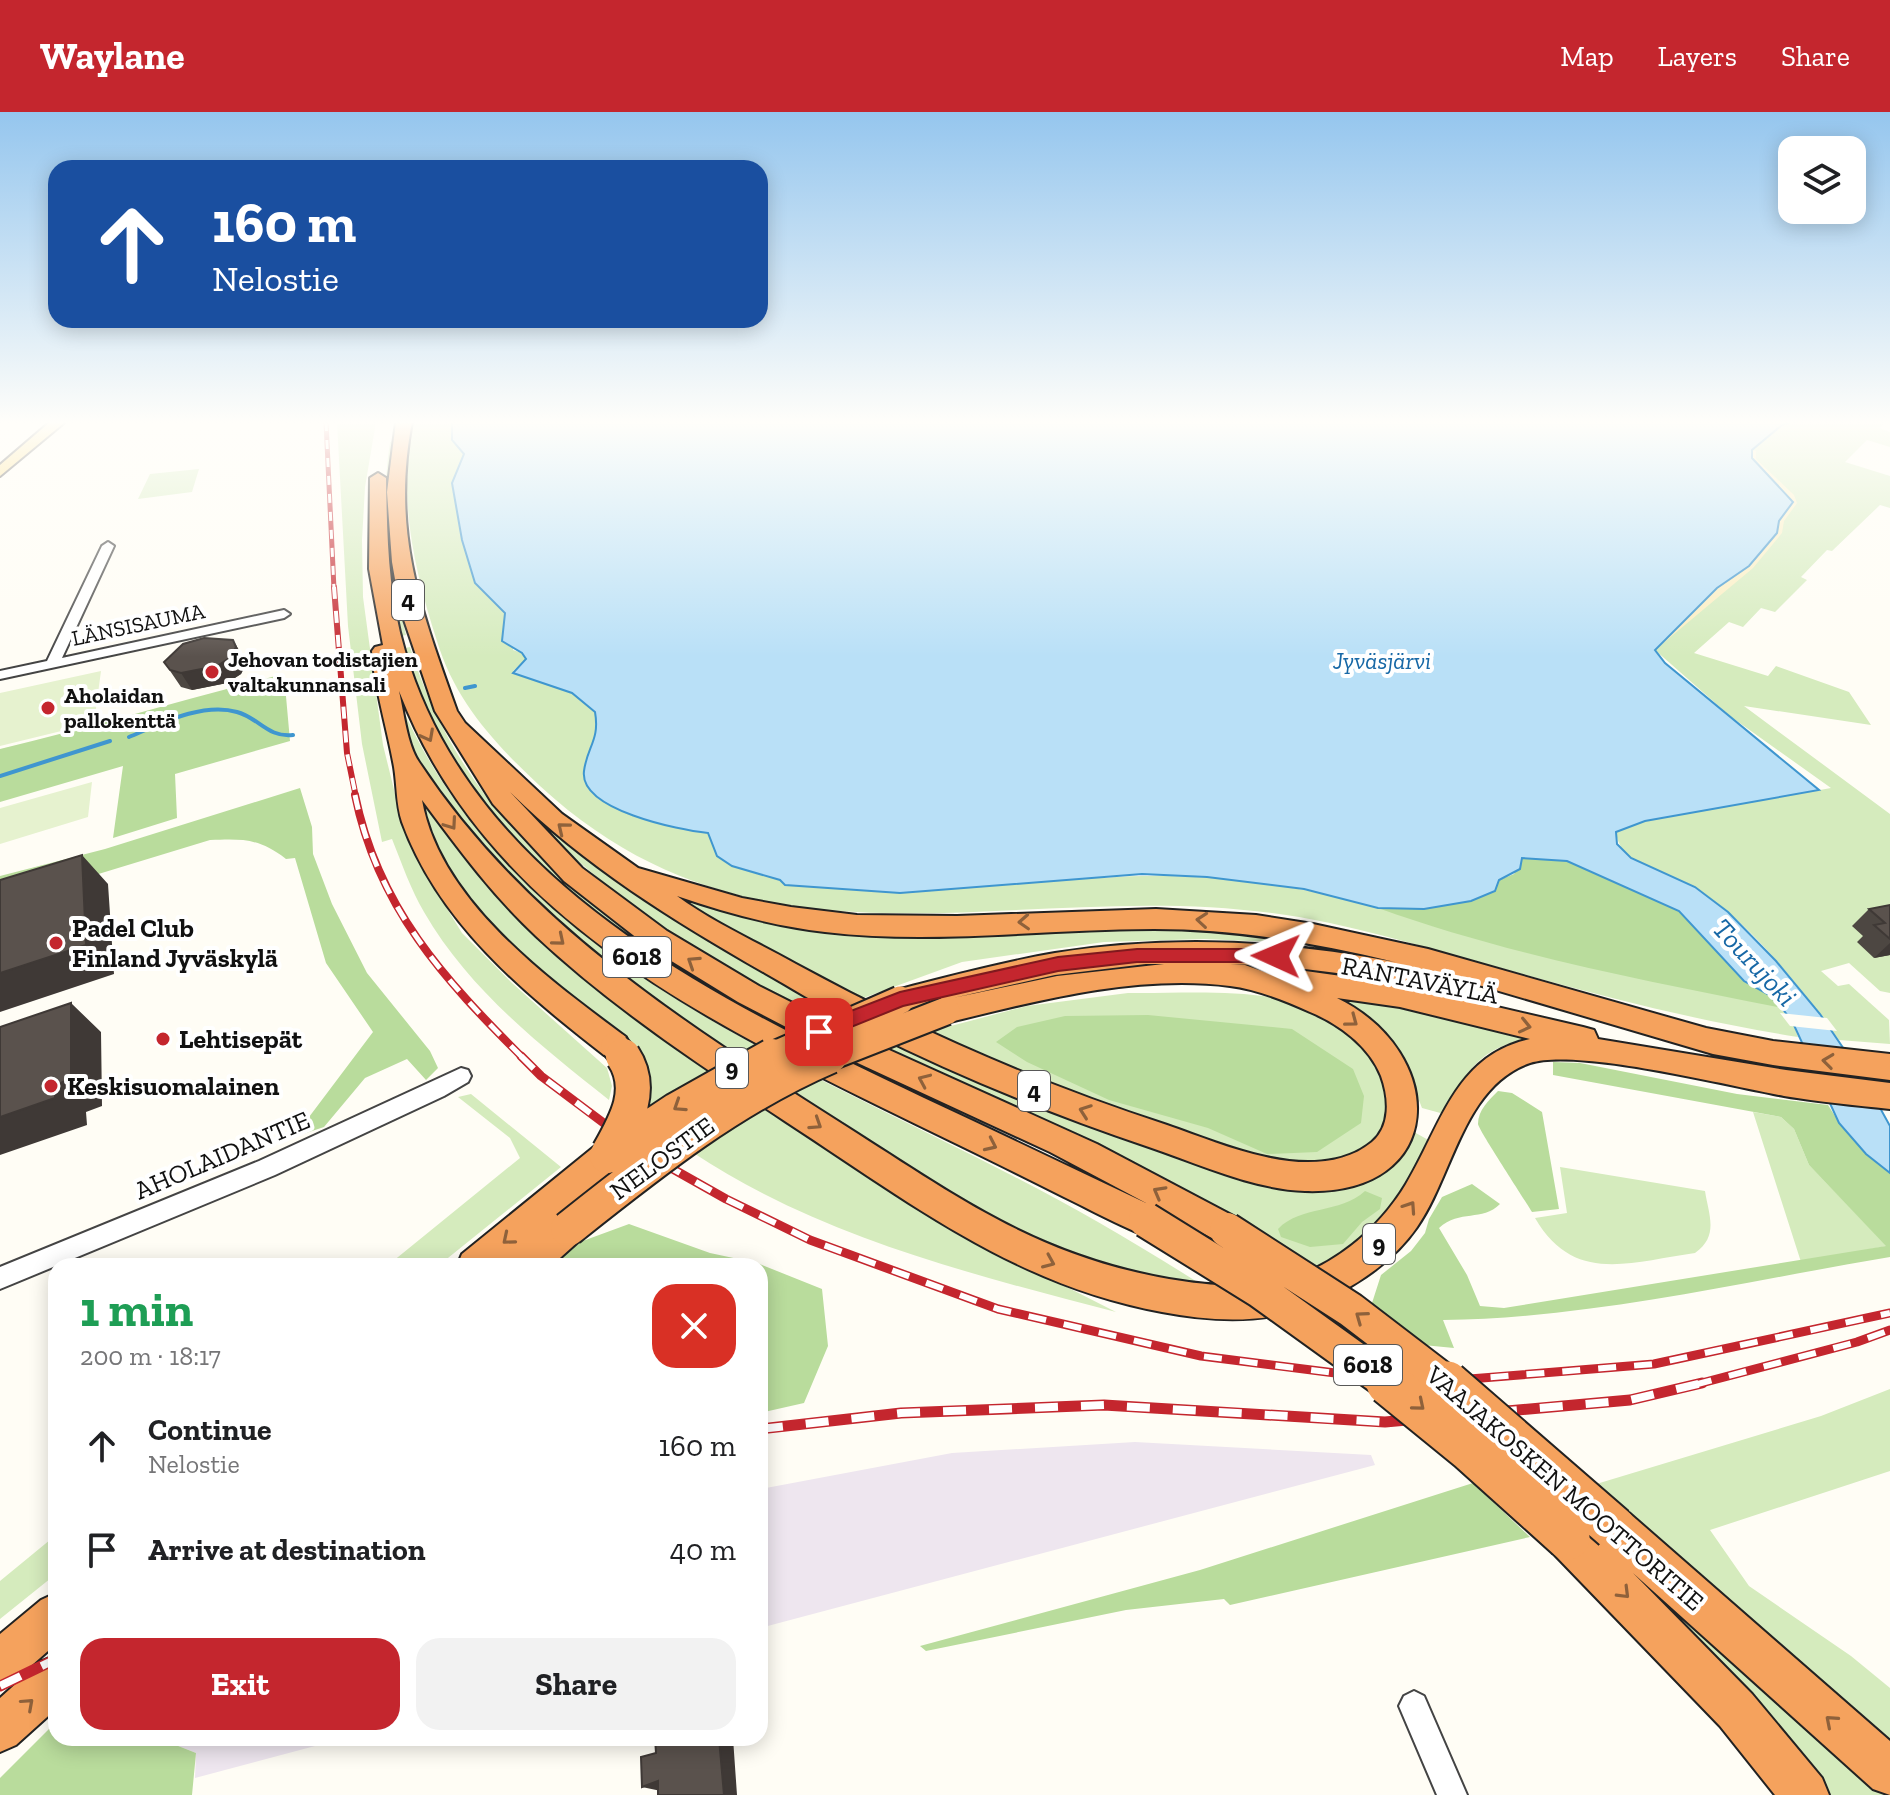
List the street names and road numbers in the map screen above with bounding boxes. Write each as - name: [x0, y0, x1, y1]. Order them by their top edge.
- road number: 4: [392, 580, 424, 620]
- street label: LÄNSISAUMA: [69, 597, 208, 652]
- road number: 6018: [603, 937, 671, 977]
- street label: RANTAVÄYLÄ: [1339, 949, 1502, 1011]
- road number: 9: [716, 1048, 748, 1088]
- road number: 4: [1018, 1071, 1050, 1111]
- street label: AHOLAIDANTIE: [129, 1104, 315, 1206]
- street label: NELOSTIE: [604, 1109, 720, 1207]
- road number: 9: [1363, 1224, 1395, 1264]
- road number: 6018: [1334, 1345, 1402, 1385]
- street label: VAAJAKOSKEN MOOTTORITIE: [1419, 1358, 1710, 1617]

